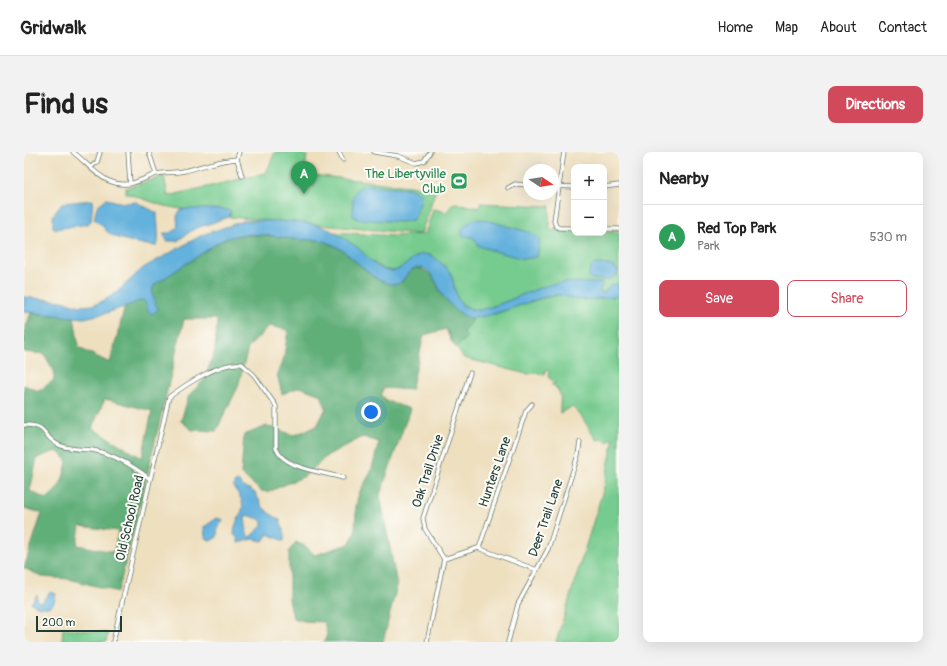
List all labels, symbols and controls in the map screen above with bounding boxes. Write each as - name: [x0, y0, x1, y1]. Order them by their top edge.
- text: Gridwalk: [20, 16, 86, 40]
- text: Home: [718, 19, 753, 36]
- text: Map: [775, 19, 798, 36]
- text: About: [820, 19, 856, 36]
- text: Contact: [878, 19, 927, 36]
- button: Directions: [828, 86, 923, 123]
- text: Find us: [24, 87, 108, 122]
- pin: A: [291, 161, 317, 194]
- north arrow: [523, 164, 559, 200]
- map controls: [571, 164, 607, 236]
- button: +: [571, 164, 607, 200]
- place label: The Libertyville Club: [365, 166, 447, 197]
- text: Nearby: [659, 168, 708, 189]
- sports icon: The Libertyville Club: [449, 171, 469, 191]
- button: −: [571, 200, 607, 236]
- text: Red Top Park: [697, 219, 776, 238]
- text: A: [668, 229, 676, 245]
- text: 530 m: [869, 229, 907, 245]
- text: Park: [697, 238, 720, 254]
- button: Save: [659, 280, 779, 317]
- button: Share: [787, 280, 907, 317]
- your location: [361, 402, 381, 422]
- street label: Oak Trail Drive: [409, 432, 448, 510]
- street label: Hunters Lane: [475, 434, 515, 509]
- street label: Old School Road: [112, 474, 148, 562]
- street label: Deer Trail Lane: [525, 477, 567, 559]
- scale bar: [36, 614, 122, 633]
- text: 200 m: [42, 616, 75, 629]

